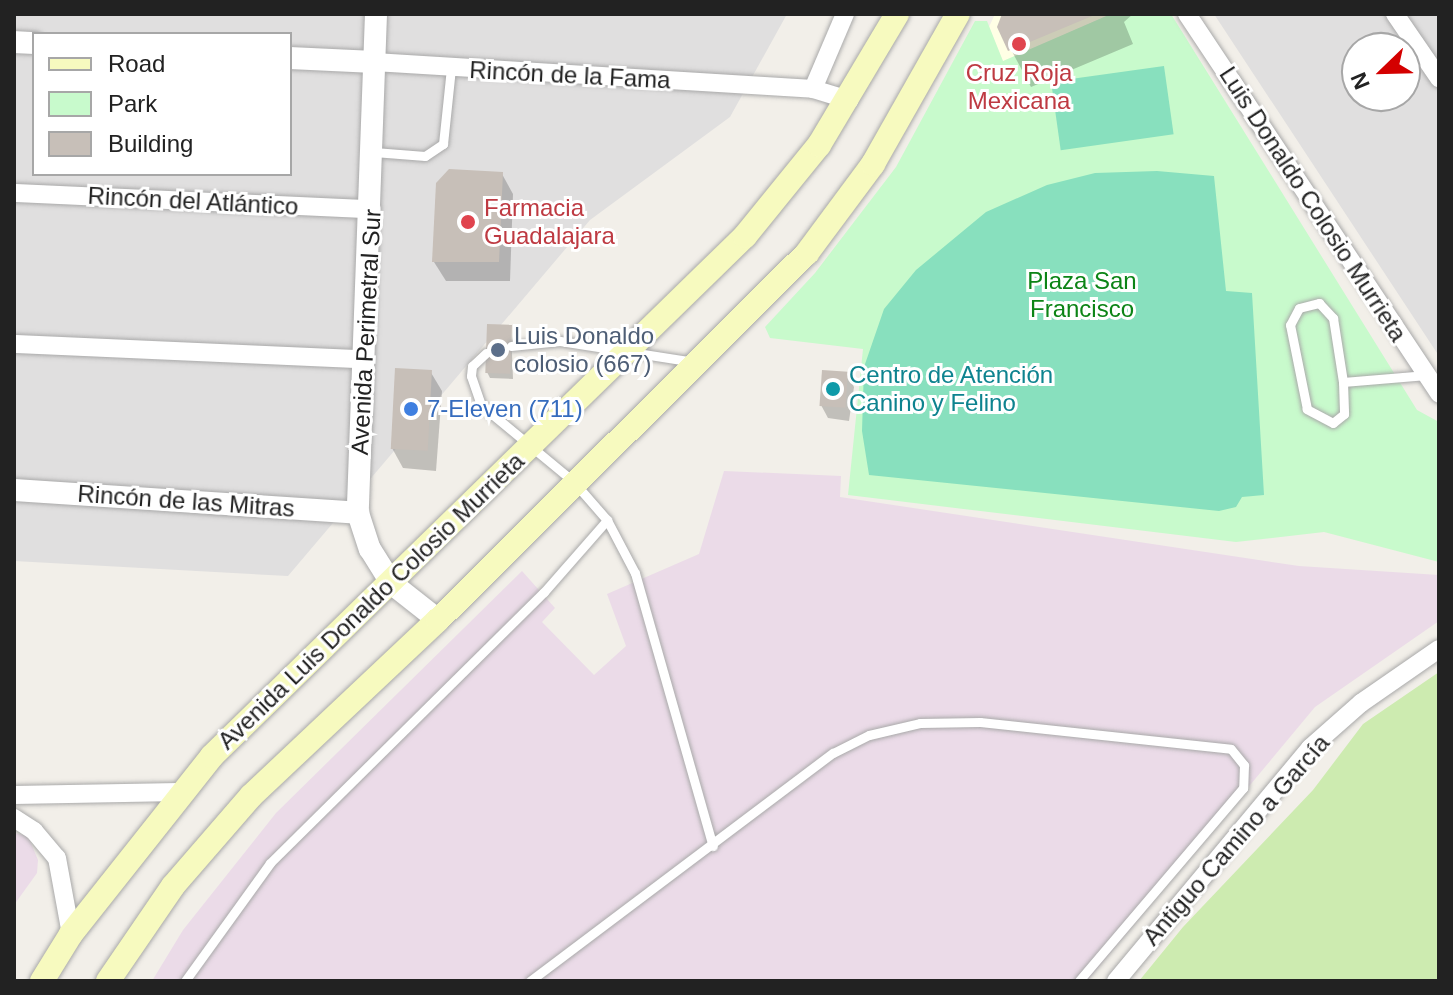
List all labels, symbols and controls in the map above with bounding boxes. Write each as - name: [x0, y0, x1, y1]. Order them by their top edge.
- legend: [32, 32, 292, 176]
- north arrow: [1341, 32, 1421, 112]
- marker: Cruz Roja Mexicana: [1008, 33, 1030, 55]
- text: Road: [108, 50, 165, 77]
- street label: Rincón de la Fama: [469, 55, 671, 95]
- place label: Cruz Roja Mexicana: [966, 59, 1072, 115]
- street label: Luis Donaldo Colosio Murrieta: [1213, 61, 1413, 347]
- text: N: [1346, 69, 1375, 93]
- text: Park: [108, 90, 157, 117]
- text: Building: [108, 130, 193, 157]
- street label: Rincón del Atlántico: [86, 181, 300, 221]
- place label: Farmacia Guadalajara: [484, 194, 615, 250]
- street label: Avenida Perimetral Sur: [345, 208, 387, 456]
- marker: Farmacia Guadalajara: [459, 213, 477, 231]
- park label: Plaza San Francisco: [1027, 267, 1137, 323]
- place label: Luis Donaldo colosio (667): [514, 322, 654, 378]
- marker: Luis Donaldo colosio (667): [489, 341, 507, 359]
- place label: Centro de Atención Canino y Felino: [849, 361, 1054, 417]
- marker: Centro de Atención Canino y Felino: [824, 380, 842, 398]
- place label: 7-Eleven (711): [427, 395, 583, 423]
- marker: 7-Eleven (711): [402, 400, 420, 418]
- street label: Avenida Luis Donaldo Colosio Murrieta: [212, 447, 530, 755]
- street label: Rincón de las Mitras: [77, 479, 295, 523]
- street label: Antiguo Camino a García: [1137, 729, 1335, 951]

